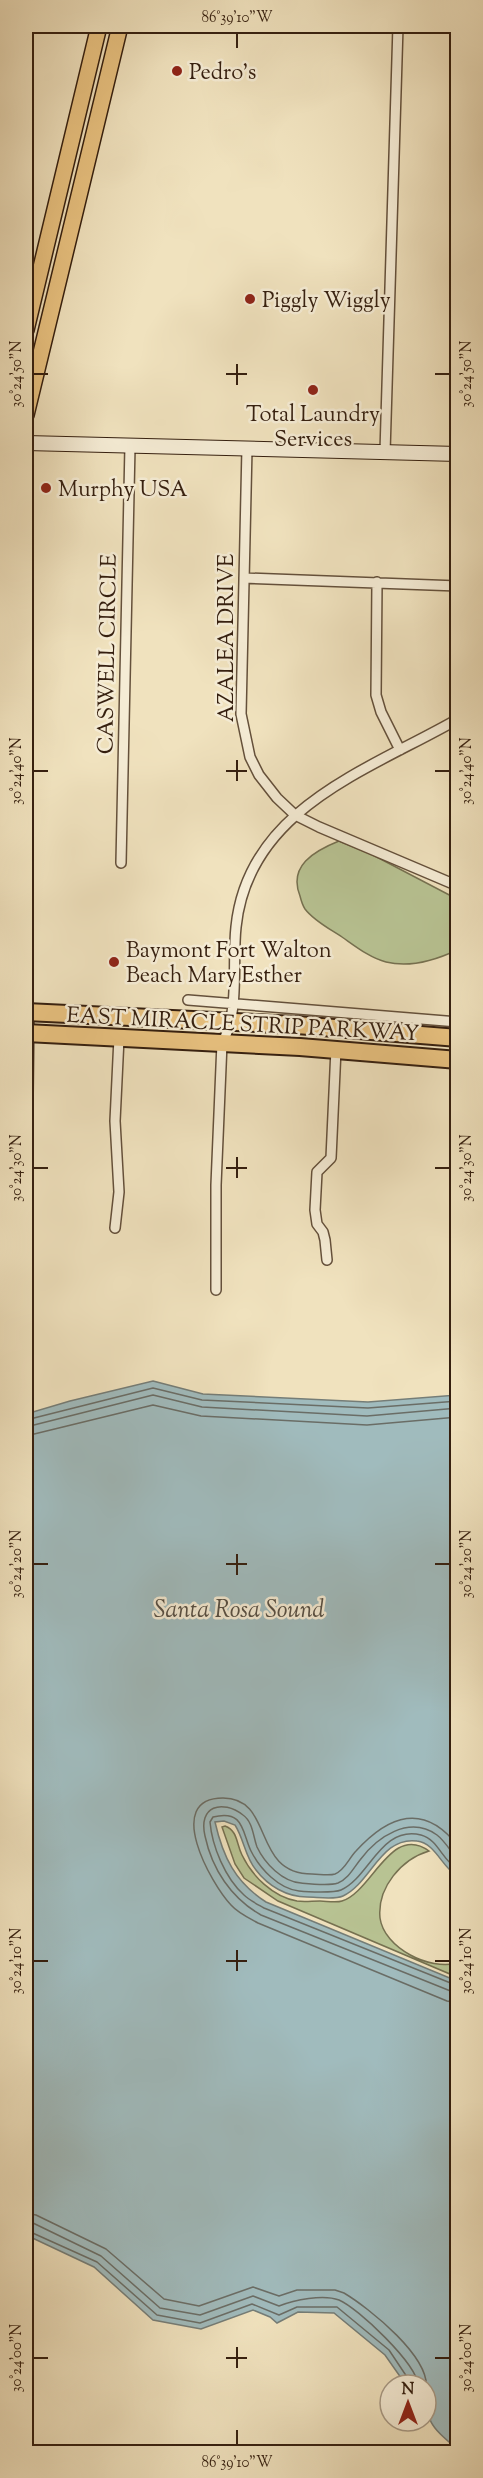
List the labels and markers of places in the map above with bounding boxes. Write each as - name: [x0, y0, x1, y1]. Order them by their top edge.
- place label: Pedro's: [189, 58, 256, 90]
- marker: Pedro's: [170, 64, 184, 78]
- place label: Piggly Wiggly: [262, 286, 391, 318]
- marker: Piggly Wiggly: [243, 292, 257, 306]
- marker: Total Laundry Services: [306, 383, 320, 397]
- place label: Total Laundry Services: [246, 400, 380, 457]
- place label: Murphy USA: [58, 475, 188, 507]
- marker: Murphy USA: [39, 481, 53, 495]
- place label: Baymont Fort Walton Beach Mary Esther: [126, 936, 332, 993]
- marker: Baymont Fort Walton Beach Mary Esther: [107, 955, 121, 969]

